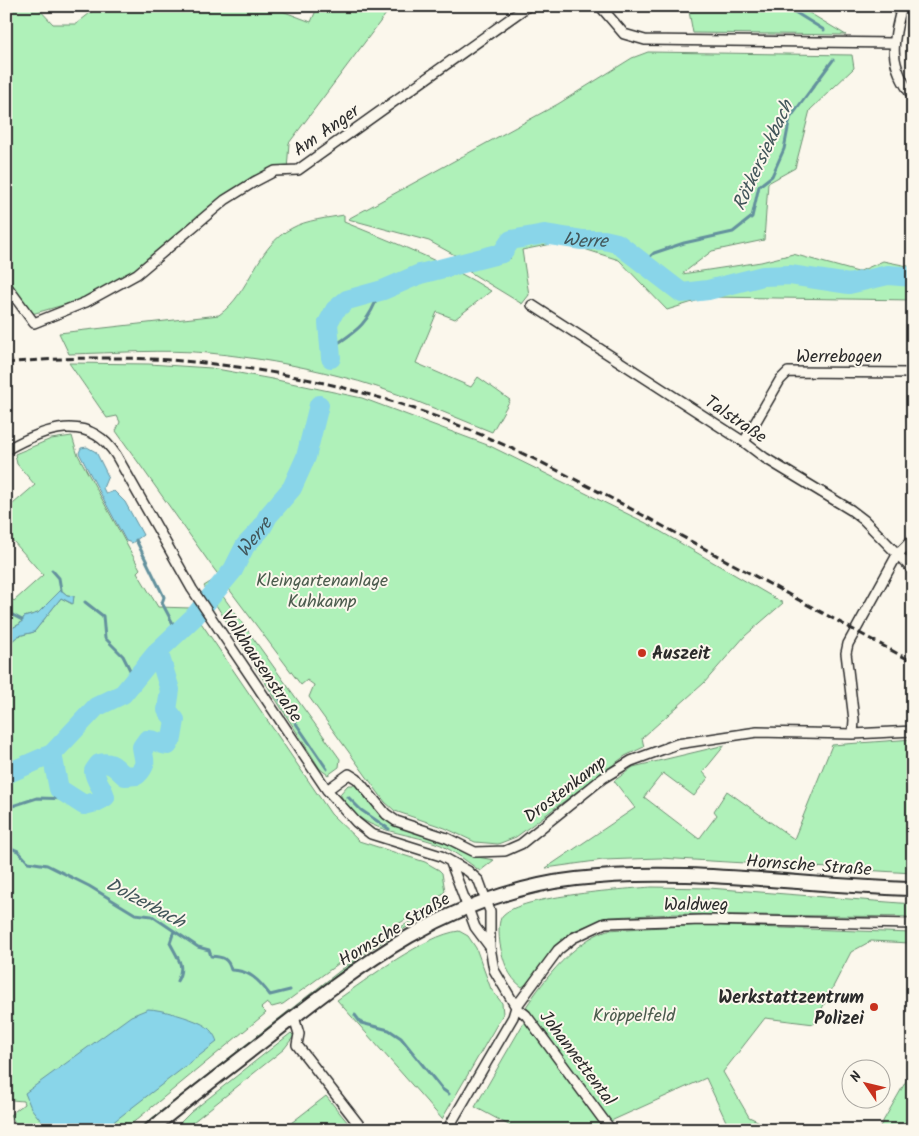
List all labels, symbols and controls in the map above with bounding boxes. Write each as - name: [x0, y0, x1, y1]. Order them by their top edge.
- water label: Rötkersiekbach: [725, 94, 803, 216]
- street label: Am Anger: [288, 97, 367, 165]
- water label: Werre: [561, 224, 610, 257]
- street label: Werrebogen: [796, 343, 882, 372]
- street label: Talstraße: [698, 389, 772, 452]
- water label: Werre: [229, 511, 283, 562]
- park label: Kleingartenanlage Kuhkamp: [256, 567, 388, 617]
- street label: Volkhausenstraße: [212, 605, 309, 729]
- place label: Auszeit: [652, 640, 712, 669]
- marker: Auszeit: [636, 647, 648, 659]
- street label: Drostenkamp: [518, 749, 614, 831]
- street label: Hornsche Straße: [745, 848, 873, 885]
- water label: Dolzerbach: [100, 870, 192, 938]
- street label: Hornsche Straße: [333, 885, 456, 975]
- street label: Waldweg: [664, 891, 728, 920]
- place label: Werkstattzentrum Polizei: [718, 984, 864, 1034]
- marker: Werkstattzentrum Polizei: [868, 1001, 880, 1013]
- park label: Kröppelfeld: [593, 1002, 676, 1031]
- street label: Johannettental: [531, 1005, 623, 1113]
- north arrow: [842, 1058, 892, 1108]
- text: N: [845, 1067, 868, 1087]

